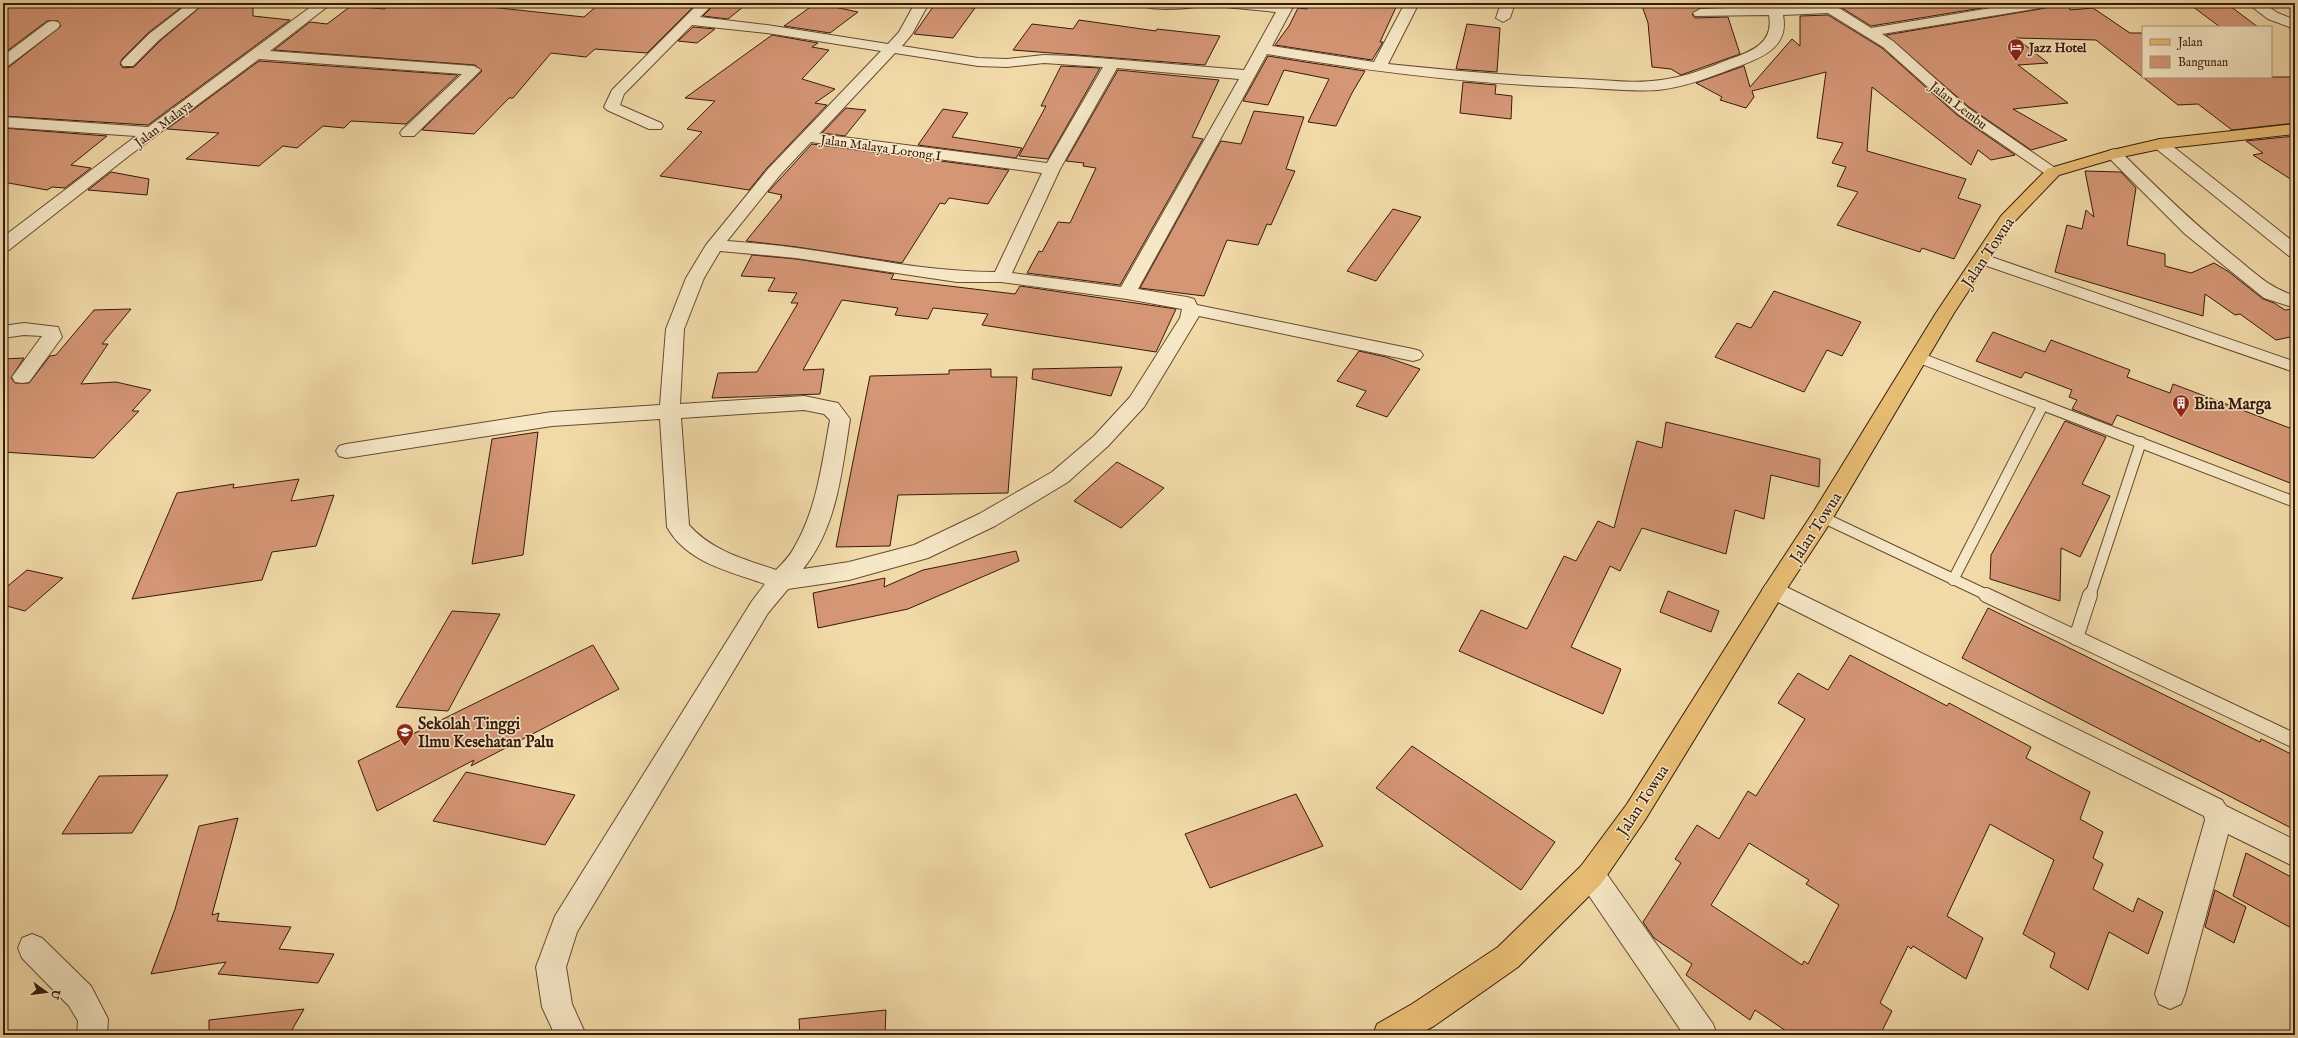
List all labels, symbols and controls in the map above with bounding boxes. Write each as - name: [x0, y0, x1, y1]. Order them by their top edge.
- legend: [2142, 26, 2272, 78]
- text: Jalan: [2176, 35, 2203, 51]
- hotel icon: Jazz Hotel: [2006, 37, 2026, 62]
- place label: Jazz Hotel: [2027, 40, 2087, 57]
- text: Bangunan: [2178, 55, 2229, 70]
- street label: Jalan Lembu: [1924, 77, 1990, 134]
- street label: Jalan Malaya: [130, 97, 197, 153]
- street label: Jalan Malaya Lorong I: [817, 131, 943, 165]
- street label: Jalan Towua: [1957, 214, 2020, 294]
- building icon: Bina Marga: [2171, 393, 2191, 418]
- place label: Bina Marga: [2194, 395, 2272, 415]
- street label: Jalan Towua: [1785, 489, 1847, 569]
- place label: Sekolah Tinggi Ilmu Kesehatan Palu: [418, 715, 554, 753]
- school or university icon: Sekolah Tinggi Ilmu Kesehatan Palu: [395, 722, 415, 747]
- street label: Jalan Towua: [1612, 762, 1674, 842]
- north arrow: [26, 972, 66, 1012]
- text: U: [47, 987, 63, 1001]

